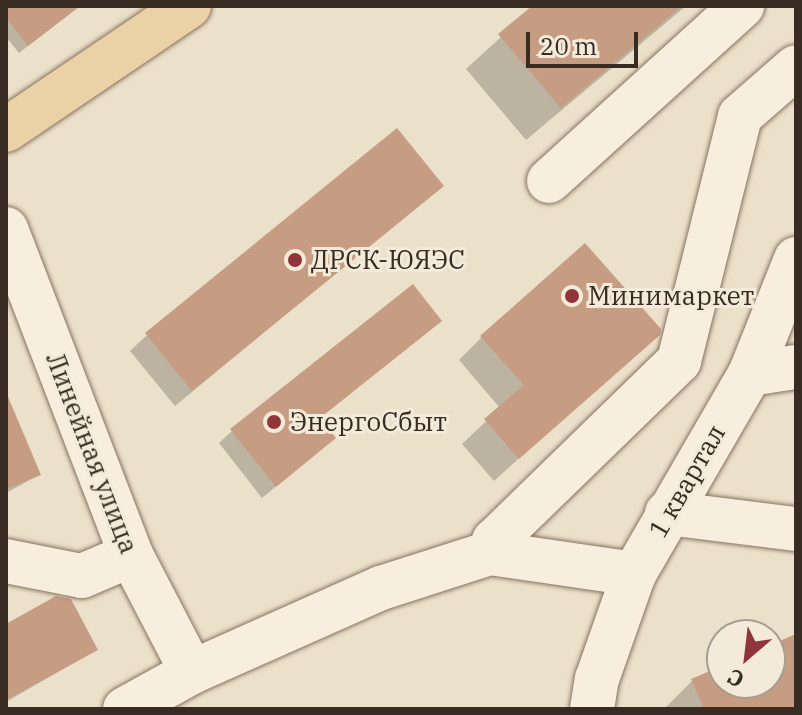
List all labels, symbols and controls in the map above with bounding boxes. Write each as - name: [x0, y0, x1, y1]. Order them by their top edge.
- scale bar: [530, 16, 642, 66]
- text: 20 m: [540, 30, 597, 62]
- place label: ДРСК-ЮЯЭС: [311, 244, 465, 276]
- marker: ДРСК-ЮЯЭС: [286, 251, 304, 269]
- place label: Минимаркет: [588, 280, 754, 312]
- marker: Минимаркет: [563, 287, 581, 305]
- street label: Линейная улица: [39, 348, 145, 558]
- place label: ЭнергоСбыт: [290, 406, 447, 438]
- marker: ЭнергоСбыт: [265, 413, 283, 431]
- street label: 1 квартал: [642, 419, 732, 543]
- north arrow: [706, 619, 786, 699]
- text: С: [722, 663, 749, 695]

